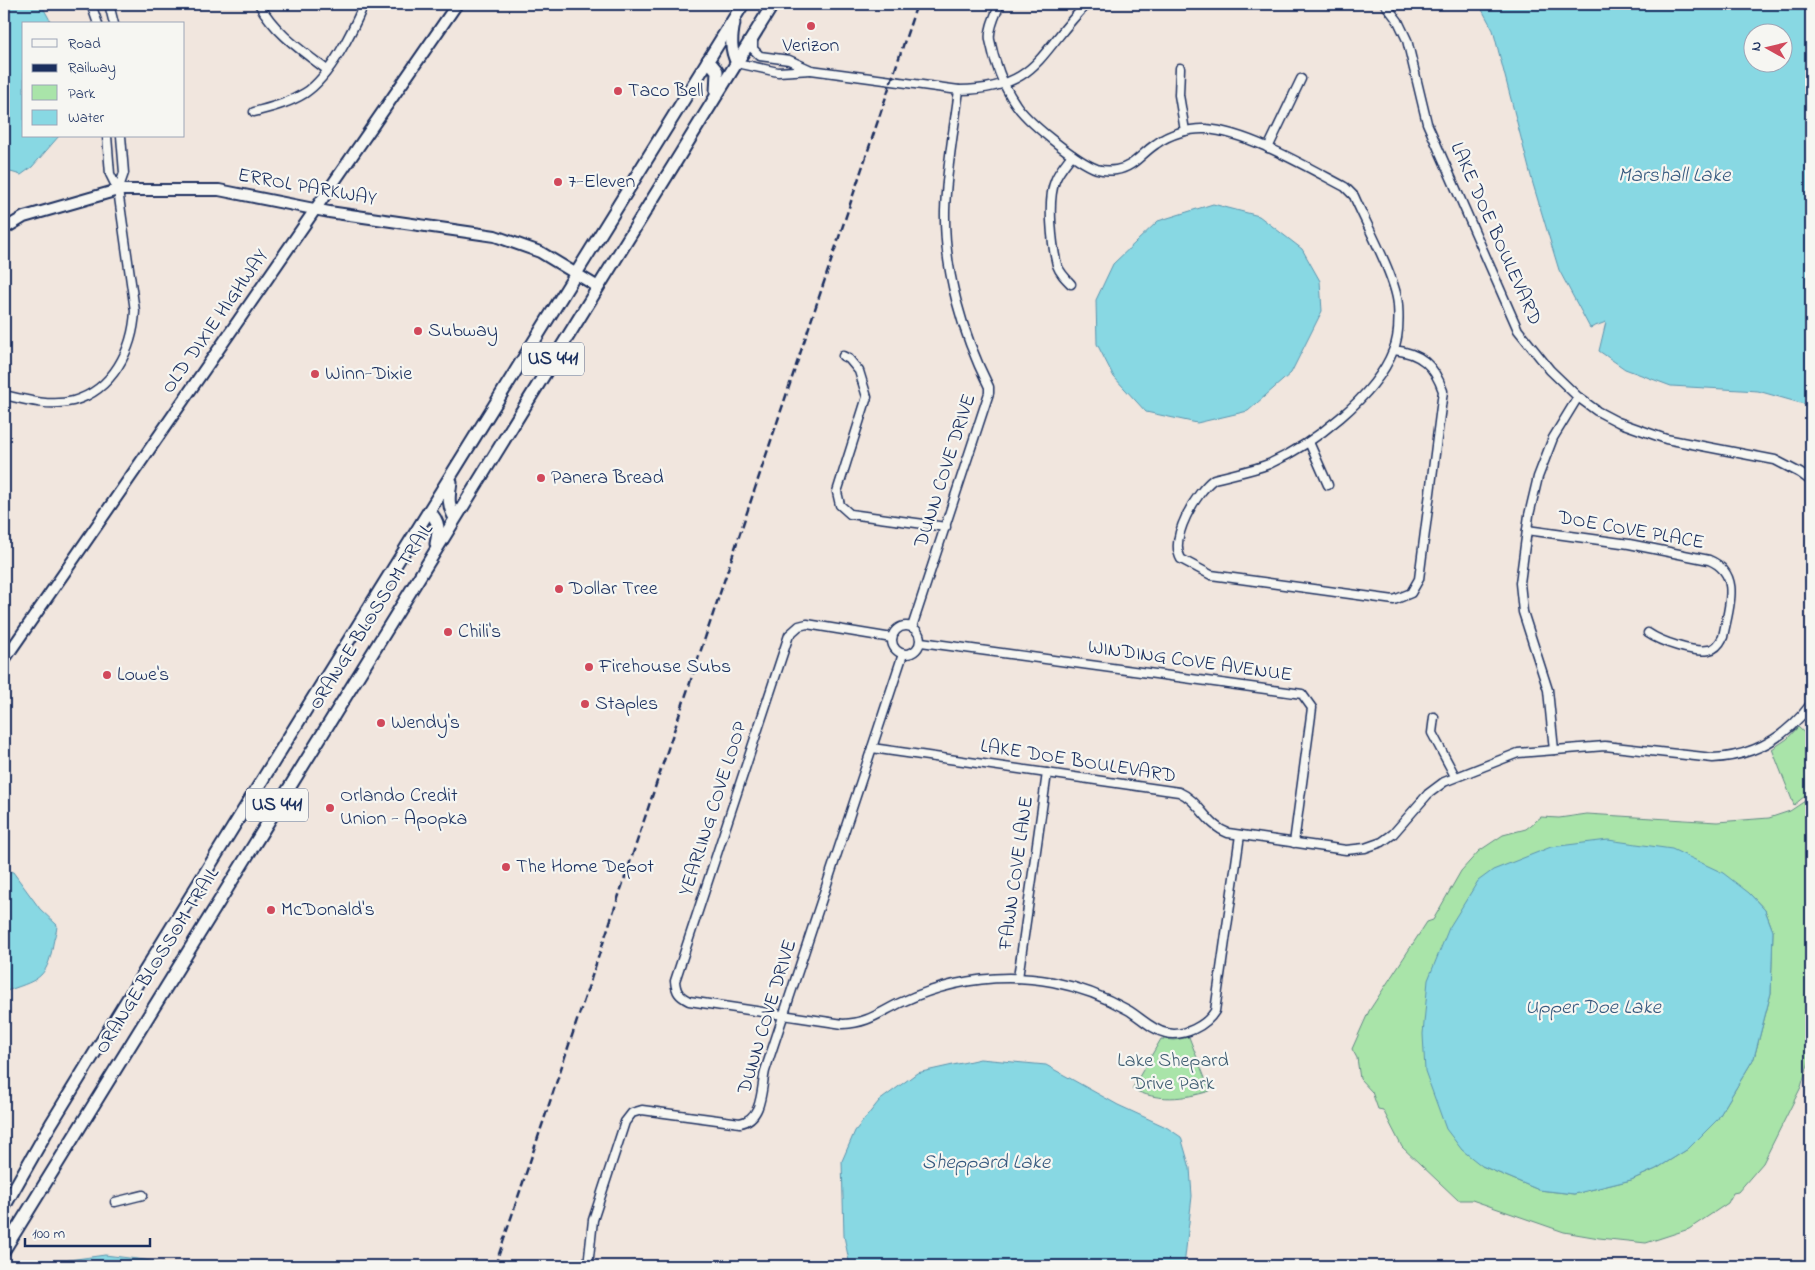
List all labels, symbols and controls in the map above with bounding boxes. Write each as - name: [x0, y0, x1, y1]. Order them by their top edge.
- marker: Verizon: [805, 20, 817, 32]
- legend: [22, 22, 185, 138]
- north arrow: [1742, 22, 1792, 72]
- place label: Verizon: [782, 32, 840, 61]
- text: Road: [68, 33, 101, 55]
- text: N: [1746, 40, 1768, 53]
- text: Railway: [68, 57, 116, 80]
- place label: Taco Bell: [628, 77, 704, 106]
- text: Park: [68, 83, 96, 105]
- marker: Taco Bell: [612, 85, 624, 97]
- text: Water: [68, 107, 104, 129]
- street label: LAKE DOE BOULEVARD: [1442, 138, 1548, 330]
- water label: Marshall Lake: [1618, 161, 1732, 191]
- street label: ERROL PARKWAY: [235, 162, 379, 214]
- place label: 7-Eleven: [568, 168, 635, 197]
- marker: 7-Eleven: [552, 176, 564, 188]
- street label: OLD DIXIE HIGHWAY: [155, 244, 277, 400]
- place label: Subway: [428, 317, 498, 346]
- marker: Subway: [412, 325, 424, 337]
- road number: US 441: [522, 342, 584, 376]
- place label: Winn-Dixie: [325, 360, 412, 389]
- marker: Winn-Dixie: [309, 368, 321, 380]
- street label: DUNN COVE DRIVE: [907, 390, 985, 553]
- place label: Panera Bread: [551, 464, 664, 493]
- marker: Panera Bread: [535, 472, 547, 484]
- street label: DOE COVE PLACE: [1555, 504, 1706, 558]
- street label: ORANGE BLOSSOM TRAIL: [303, 517, 442, 716]
- place label: Dollar Tree: [568, 575, 658, 604]
- marker: Dollar Tree: [553, 583, 565, 595]
- place label: Chili's: [458, 618, 501, 647]
- marker: Chili's: [442, 626, 454, 638]
- street label: WINDING COVE AVENUE: [1086, 633, 1294, 691]
- place label: Firehouse Subs: [598, 653, 731, 682]
- place label: Lowe's: [117, 661, 169, 690]
- marker: Firehouse Subs: [583, 661, 595, 673]
- marker: Lowe's: [101, 669, 113, 681]
- place label: Staples: [595, 690, 658, 719]
- marker: Staples: [579, 698, 591, 710]
- place label: Wendy's: [391, 709, 460, 738]
- marker: Wendy's: [375, 717, 387, 729]
- street label: YEARLING COVE LOOP: [672, 717, 756, 900]
- street label: LAKE DOE BOULEVARD: [978, 732, 1178, 792]
- place label: Orlando Credit Union - Apopka: [340, 782, 467, 834]
- road number: US 441: [246, 788, 308, 822]
- street label: FAWN COVE LANE: [992, 794, 1042, 953]
- marker: Orlando Credit Union - Apopka: [324, 802, 336, 814]
- place label: The Home Depot: [516, 853, 654, 882]
- street label: ORANGE BLOSSOM TRAIL: [89, 861, 228, 1060]
- marker: The Home Depot: [500, 861, 512, 873]
- place label: McDonald's: [281, 896, 375, 925]
- marker: McDonald's: [265, 904, 277, 916]
- street label: DUNN COVE DRIVE: [730, 936, 805, 1099]
- water label: Upper Doe Lake: [1525, 993, 1663, 1023]
- park label: Lake Shepard Drive Park: [1117, 1047, 1229, 1099]
- water label: Sheppard Lake: [922, 1148, 1052, 1178]
- scale bar: [25, 1215, 150, 1247]
- text: 100 m: [32, 1223, 65, 1245]

